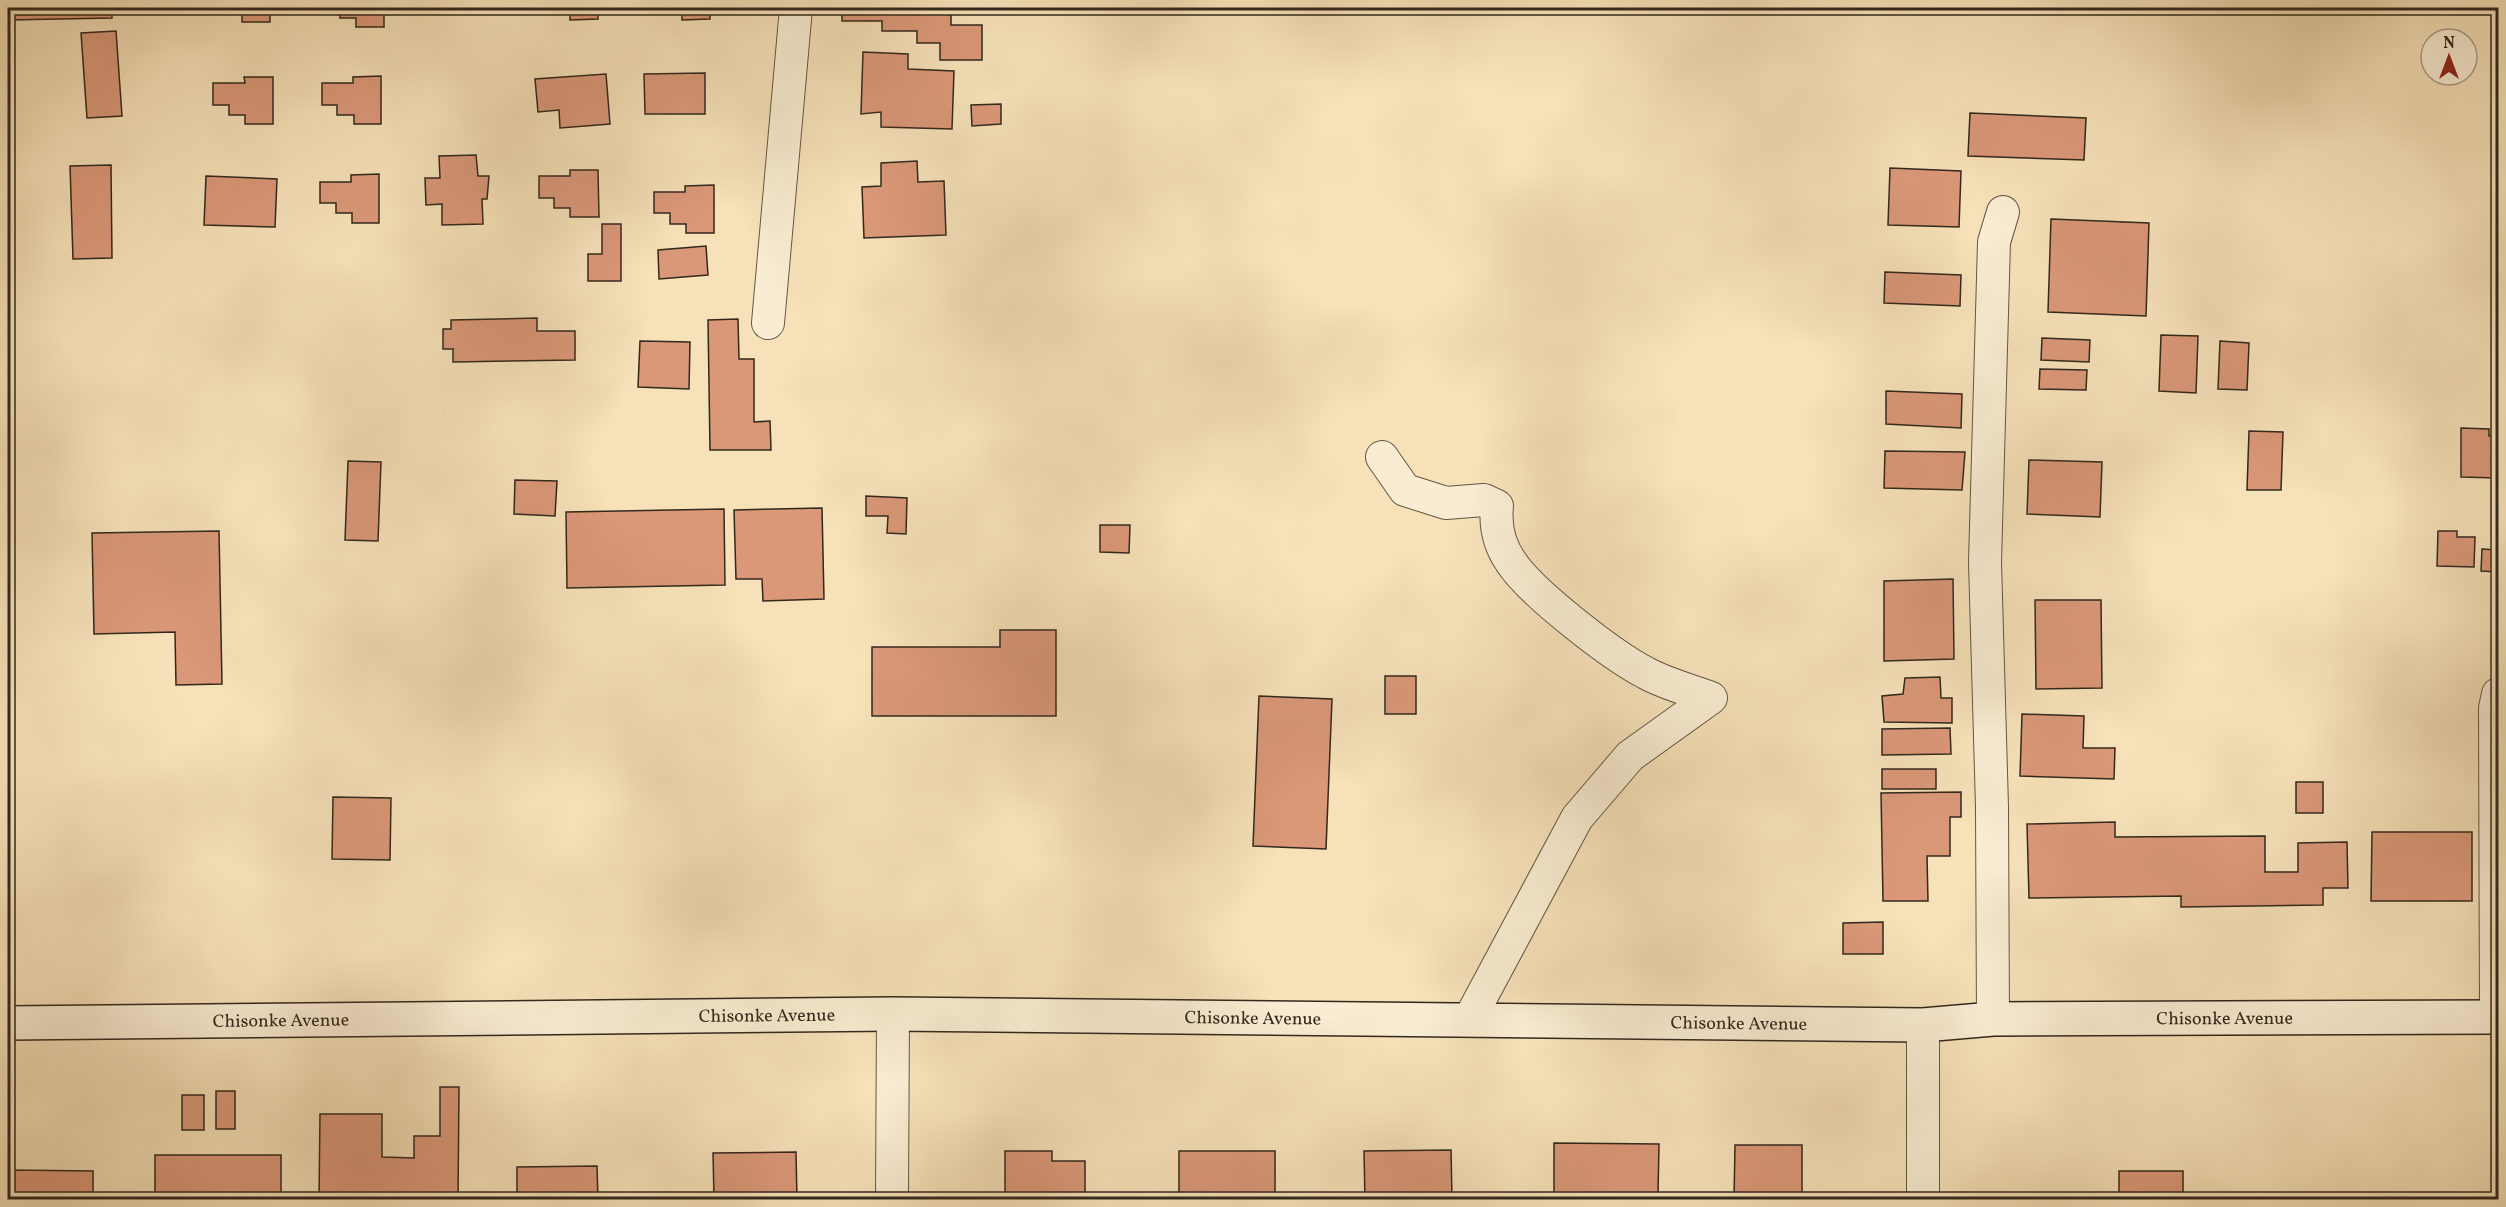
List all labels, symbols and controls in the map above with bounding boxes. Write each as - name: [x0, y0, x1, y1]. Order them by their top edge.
- north arrow: [2419, 27, 2479, 87]
- text: N: [2443, 33, 2455, 55]
- street label: Chisonke Avenue: [699, 1004, 835, 1030]
- street label: Chisonke Avenue: [1184, 1006, 1321, 1033]
- street label: Chisonke Avenue: [2156, 1007, 2293, 1032]
- street label: Chisonke Avenue: [213, 1009, 349, 1035]
- street label: Chisonke Avenue: [1670, 1011, 1807, 1038]

